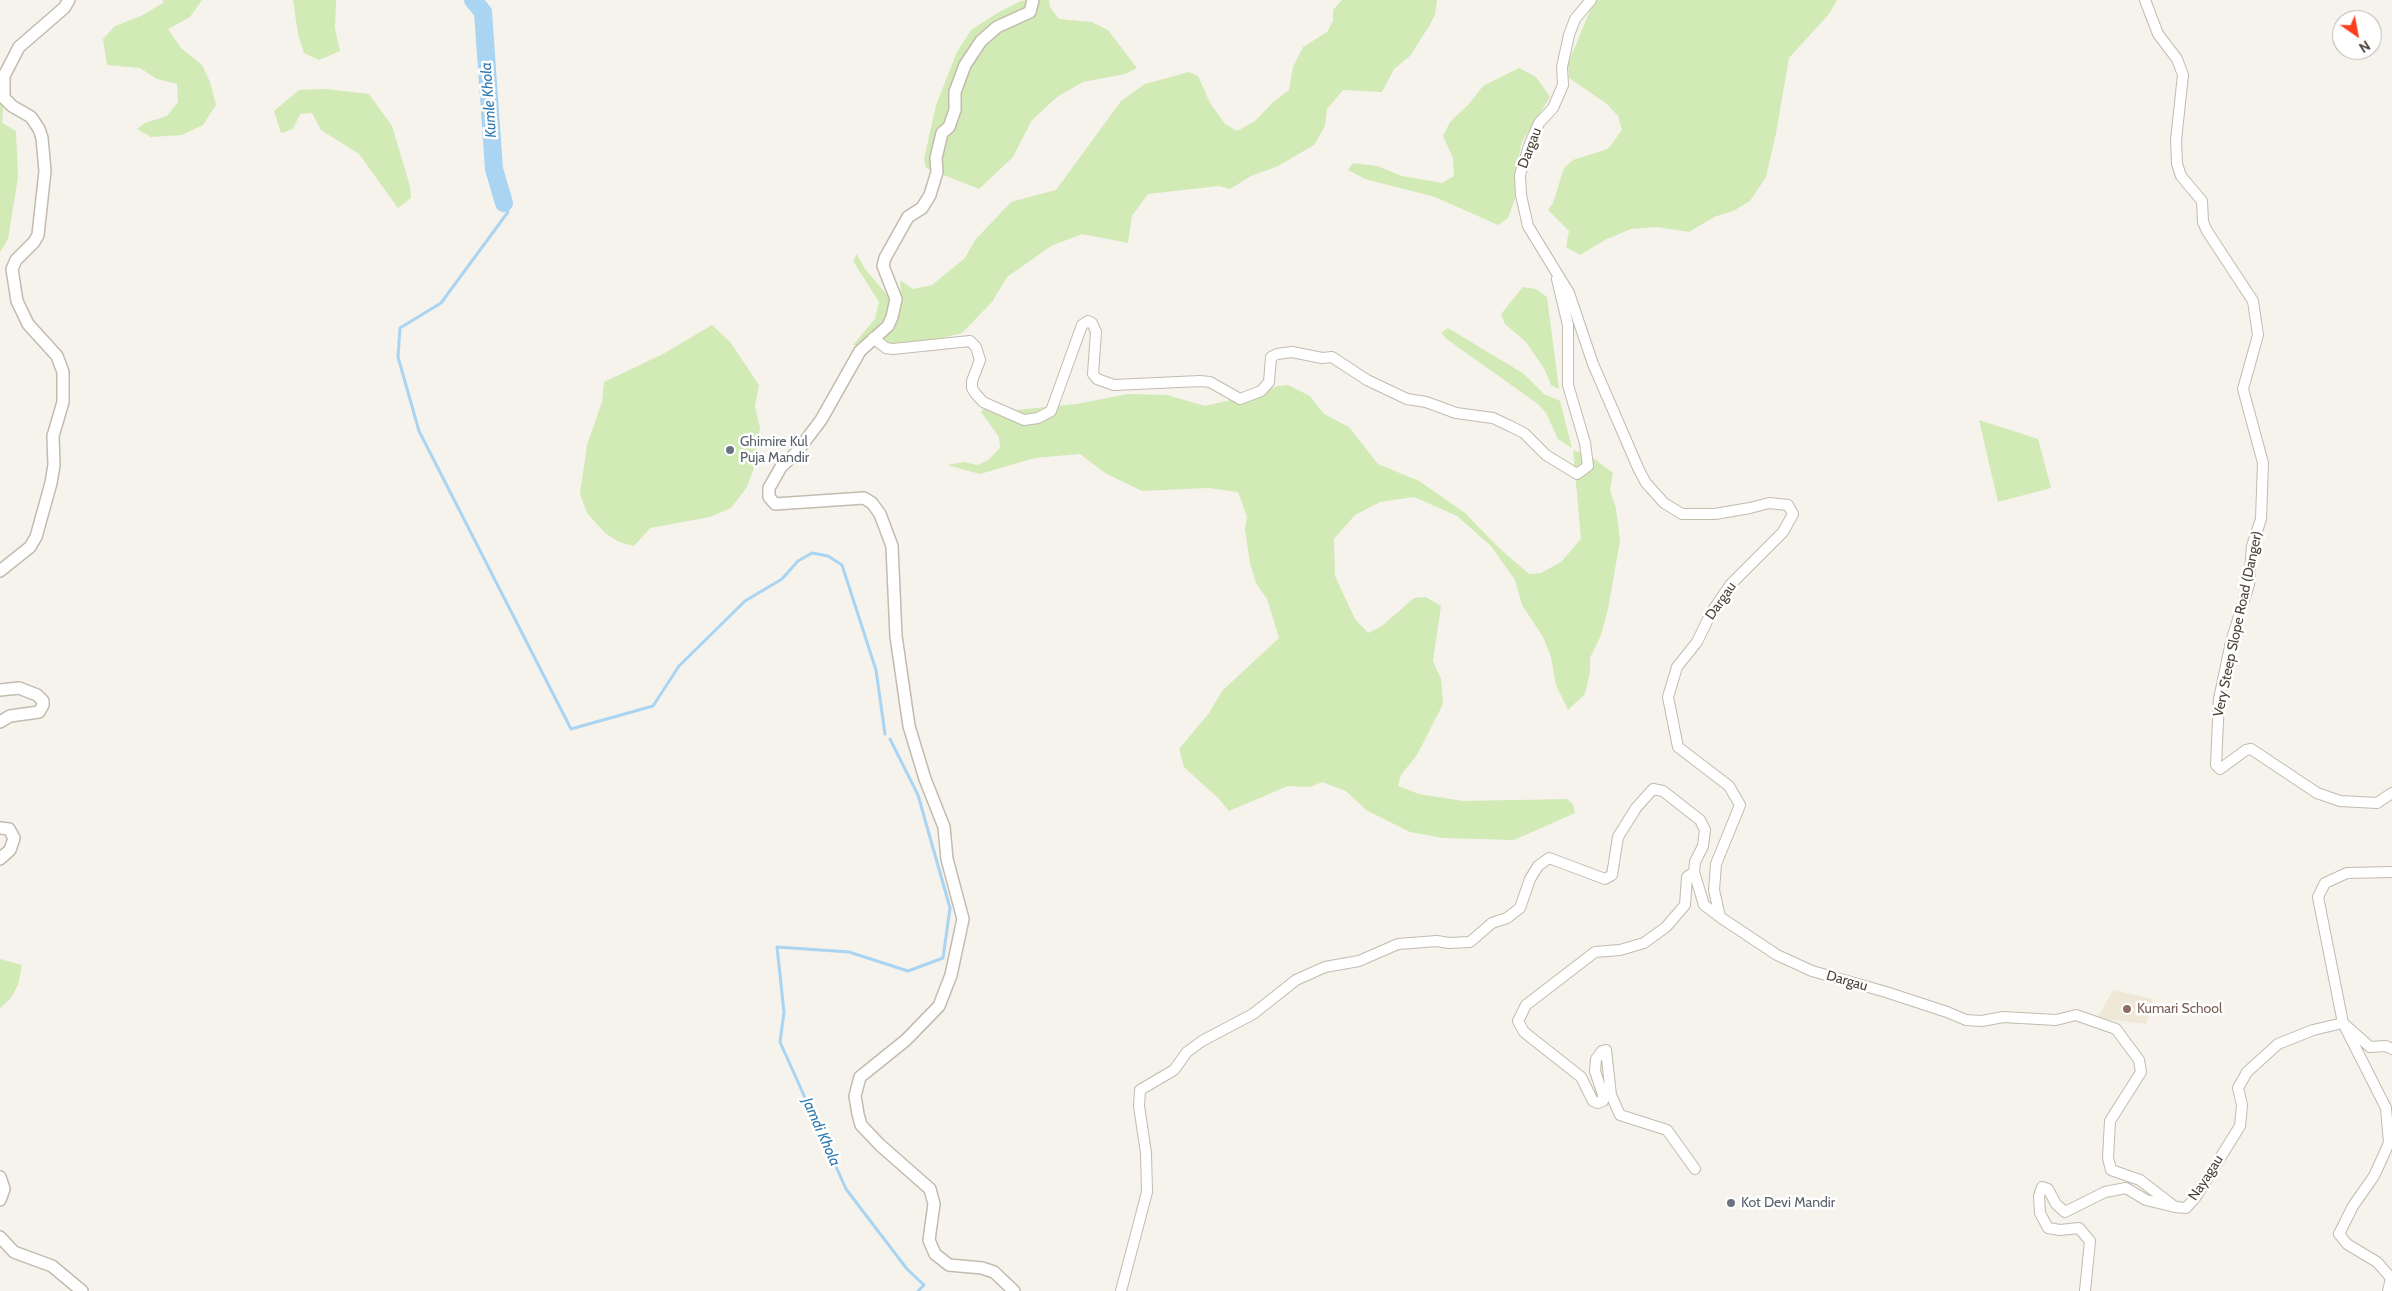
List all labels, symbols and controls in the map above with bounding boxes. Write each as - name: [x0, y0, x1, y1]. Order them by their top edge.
- north arrow: [2332, 10, 2382, 60]
- text: N: [2356, 36, 2374, 57]
- water label: Kumle Khola: [477, 62, 501, 138]
- street label: Dargau: [1515, 125, 1545, 171]
- place label: Ghimire Kul Puja Mandir: [740, 434, 809, 467]
- marker: Ghimire Kul Puja Mandir: [724, 444, 736, 456]
- street label: Very Steep Slope Road (Danger): [2210, 530, 2266, 718]
- street label: Dargau: [1702, 579, 1740, 623]
- street label: Dargau: [1824, 967, 1870, 995]
- place label: Kumari School: [2137, 1001, 2222, 1017]
- marker: Kumari School: [2121, 1003, 2133, 1015]
- water label: Jamdi Khola: [798, 1095, 844, 1169]
- street label: Nayagau: [2185, 1152, 2227, 1204]
- place label: Kot Devi Mandir: [1741, 1195, 1835, 1211]
- marker: Kot Devi Mandir: [1725, 1197, 1737, 1209]

